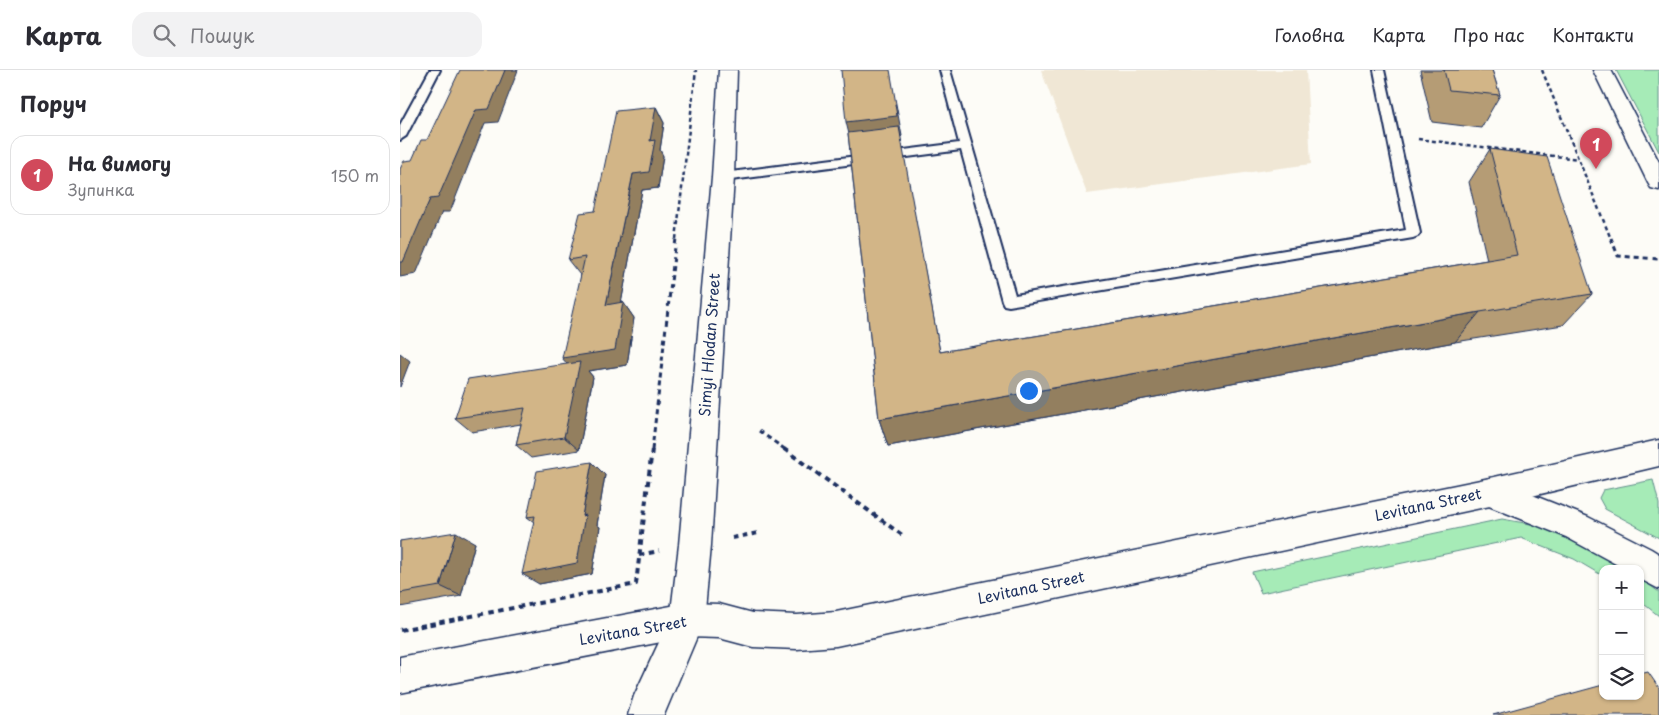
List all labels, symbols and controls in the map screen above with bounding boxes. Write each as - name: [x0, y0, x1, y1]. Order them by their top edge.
- search box: [132, 12, 482, 57]
- text: Карта: [25, 17, 102, 53]
- icon: search: [150, 21, 178, 49]
- text: Пошук: [190, 21, 254, 49]
- text: Головна: [1274, 21, 1344, 48]
- text: Карта: [1372, 21, 1425, 48]
- text: Про нас: [1453, 21, 1525, 48]
- text: Контакти: [1553, 21, 1634, 48]
- text: Поруч: [20, 87, 87, 119]
- pin: 1: [1580, 128, 1612, 169]
- text: На вимогу: [68, 149, 171, 177]
- text: 1: [33, 163, 41, 187]
- text: 150 m: [331, 163, 379, 187]
- text: Зупинка: [68, 177, 134, 201]
- street label: Simyi Hlodan Street: [692, 272, 725, 417]
- your location: [1016, 378, 1042, 404]
- street label: Levitana Street: [1372, 481, 1483, 526]
- street label: Levitana Street: [975, 564, 1086, 609]
- map controls: [1599, 565, 1644, 700]
- button: +: [1599, 565, 1644, 610]
- street label: Levitana Street: [577, 609, 688, 650]
- button: −: [1599, 610, 1644, 655]
- button: layers: [1599, 655, 1644, 700]

